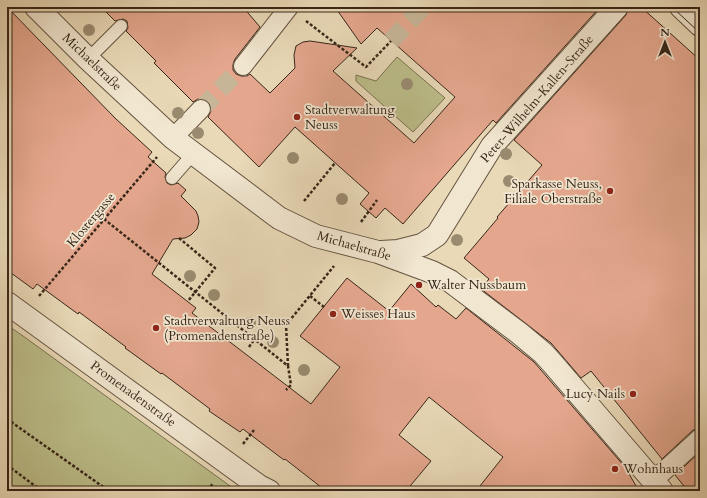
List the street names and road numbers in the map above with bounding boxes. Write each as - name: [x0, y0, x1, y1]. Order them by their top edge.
- street label: Michaelstraße: [58, 29, 126, 95]
- street label: Peter-Wilhelm-Kallen-Straße: [476, 31, 598, 167]
- street label: Klostergasse: [63, 189, 119, 251]
- street label: Michaelstraße: [315, 227, 393, 265]
- street label: Promenadenstraße: [86, 357, 180, 431]

